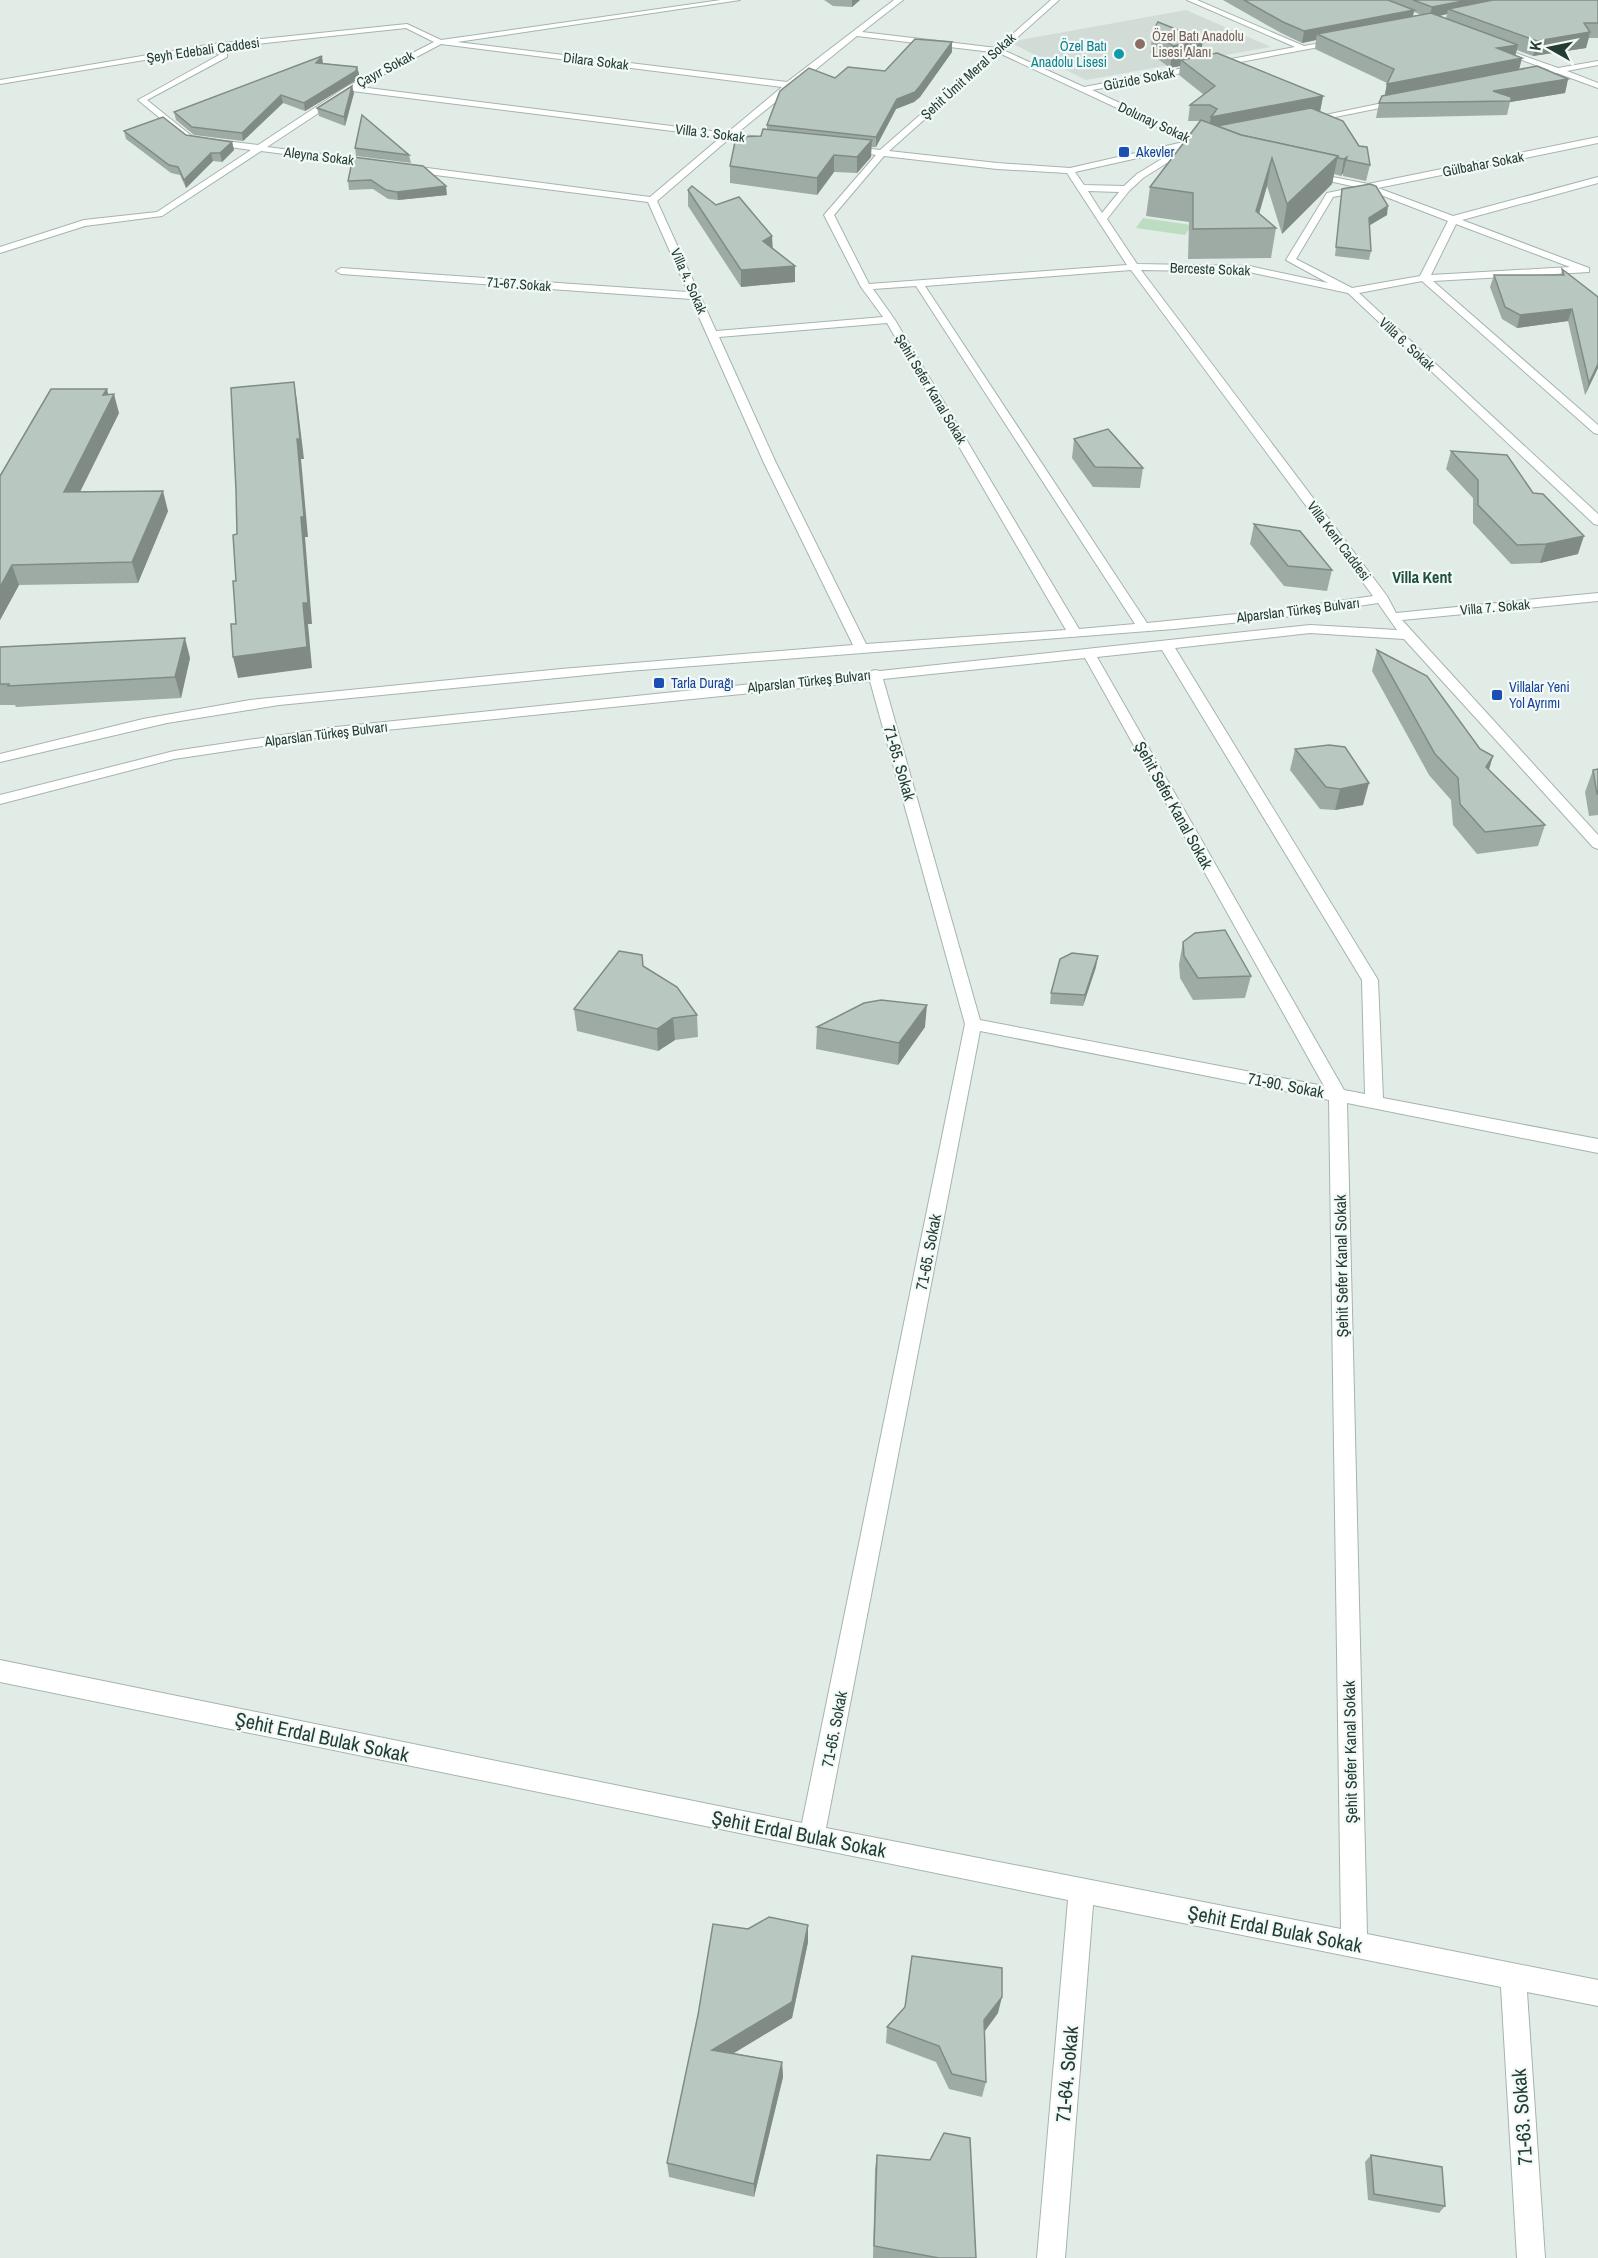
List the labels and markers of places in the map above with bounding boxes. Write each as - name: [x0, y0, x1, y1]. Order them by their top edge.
- place label: Özel Batı Anadolu Lisesi Alanı: [1152, 27, 1244, 61]
- place label: Özel Batı Anadolu Lisesi: [1030, 37, 1107, 71]
- marker: Özel Batı Anadolu Lisesi Alanı: [1133, 37, 1147, 51]
- marker: Özel Batı Anadolu Lisesi: [1112, 47, 1126, 61]
- place label: Akevler: [1135, 143, 1174, 161]
- marker: Akevler: [1117, 145, 1131, 159]
- place label: Tarla Durağı: [671, 674, 734, 692]
- marker: Tarla Durağı: [652, 676, 666, 690]
- place label: Villalar Yeni Yol Ayrımı: [1509, 678, 1570, 712]
- marker: Villalar Yeni Yol Ayrımı: [1490, 688, 1504, 702]

